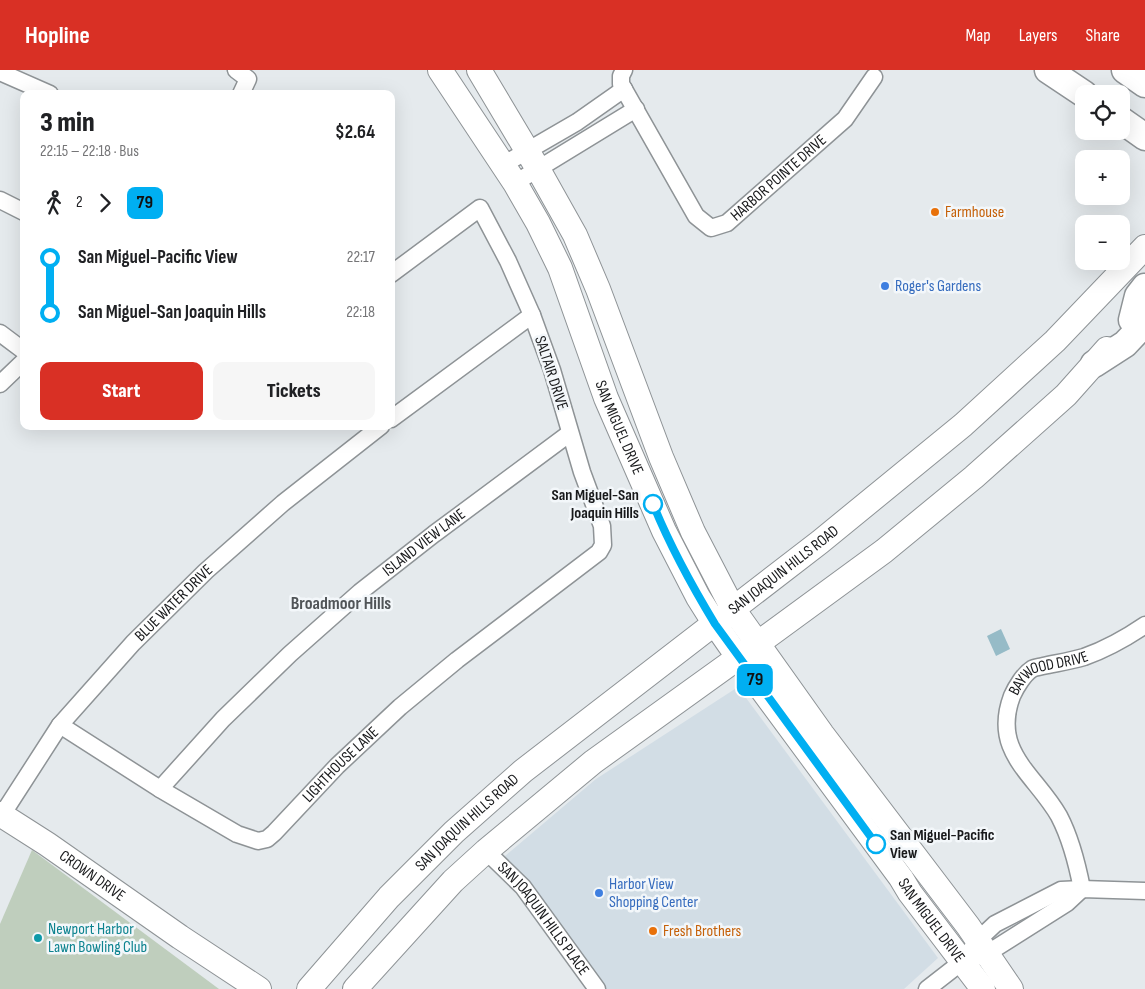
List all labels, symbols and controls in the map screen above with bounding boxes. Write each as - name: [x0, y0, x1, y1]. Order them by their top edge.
- text: Hopline: [25, 21, 90, 50]
- text: Map: [966, 25, 991, 46]
- text: Layers: [1019, 25, 1058, 46]
- text: Share: [1086, 25, 1120, 46]
- map controls: [1075, 85, 1130, 270]
- button: locate: [1075, 85, 1130, 140]
- text: 3 min: [40, 106, 95, 139]
- text: $2.64: [335, 121, 375, 144]
- street label: HARBOR POINTE DRIVE: [727, 130, 830, 225]
- text: 22:15 – 22:18 · Bus: [40, 142, 139, 161]
- button: +: [1075, 150, 1130, 205]
- icon: walk: [40, 189, 68, 217]
- icon: forward: [91, 189, 119, 217]
- text: 79: [137, 192, 153, 213]
- text: 2: [76, 193, 83, 212]
- place label: Farmhouse: [945, 203, 1004, 222]
- marker: Farmhouse: [929, 206, 941, 218]
- button: −: [1075, 215, 1130, 270]
- text: San Miguel-Pacific View: [78, 246, 238, 269]
- text: 22:17: [347, 248, 375, 267]
- place label: Roger's Gardens: [895, 277, 981, 296]
- marker: Roger's Gardens: [879, 280, 891, 292]
- text: San Miguel-San Joaquin Hills: [78, 301, 266, 324]
- text: 22:18: [346, 303, 375, 322]
- street label: SALTAIR DRIVE: [530, 334, 572, 412]
- button: Start: [40, 362, 203, 420]
- button: Tickets: [213, 362, 375, 420]
- street label: SAN MIGUEL DRIVE: [591, 378, 648, 477]
- place label: San Miguel-San Joaquin Hills: [552, 486, 639, 523]
- marker: San Miguel-San Joaquin Hills: [643, 494, 663, 514]
- street label: ISLAND VIEW LANE: [379, 505, 469, 580]
- street label: SAN JOAQUIN HILLS ROAD: [725, 521, 843, 619]
- street label: BLUE WATER DRIVE: [131, 560, 216, 645]
- district label: Broadmoor Hills: [291, 593, 391, 614]
- street label: BAYWOOD DRIVE: [1004, 647, 1091, 698]
- line badge: 79: [732, 664, 778, 696]
- text: 79: [747, 669, 763, 690]
- street label: LIGHTHOUSE LANE: [298, 723, 382, 806]
- street label: SAN JOAQUIN HILLS ROAD: [411, 770, 523, 875]
- place label: San Miguel-Pacific View: [890, 826, 995, 863]
- marker: San Miguel-Pacific View: [866, 834, 886, 854]
- street label: CROWN DRIVE: [56, 846, 129, 905]
- street label: SAN JOAQUIN HILLS PLACE: [494, 858, 593, 979]
- place label: Harbor View Shopping Center: [609, 875, 699, 912]
- street label: SAN MIGUEL DRIVE: [894, 875, 969, 966]
- marker: Harbor View Shopping Center: [593, 887, 605, 899]
- place label: Newport Harbor Lawn Bowling Club: [48, 920, 147, 957]
- place label: Fresh Brothers: [663, 922, 742, 941]
- marker: Fresh Brothers: [647, 925, 659, 937]
- marker: Newport Harbor Lawn Bowling Club: [32, 932, 44, 944]

